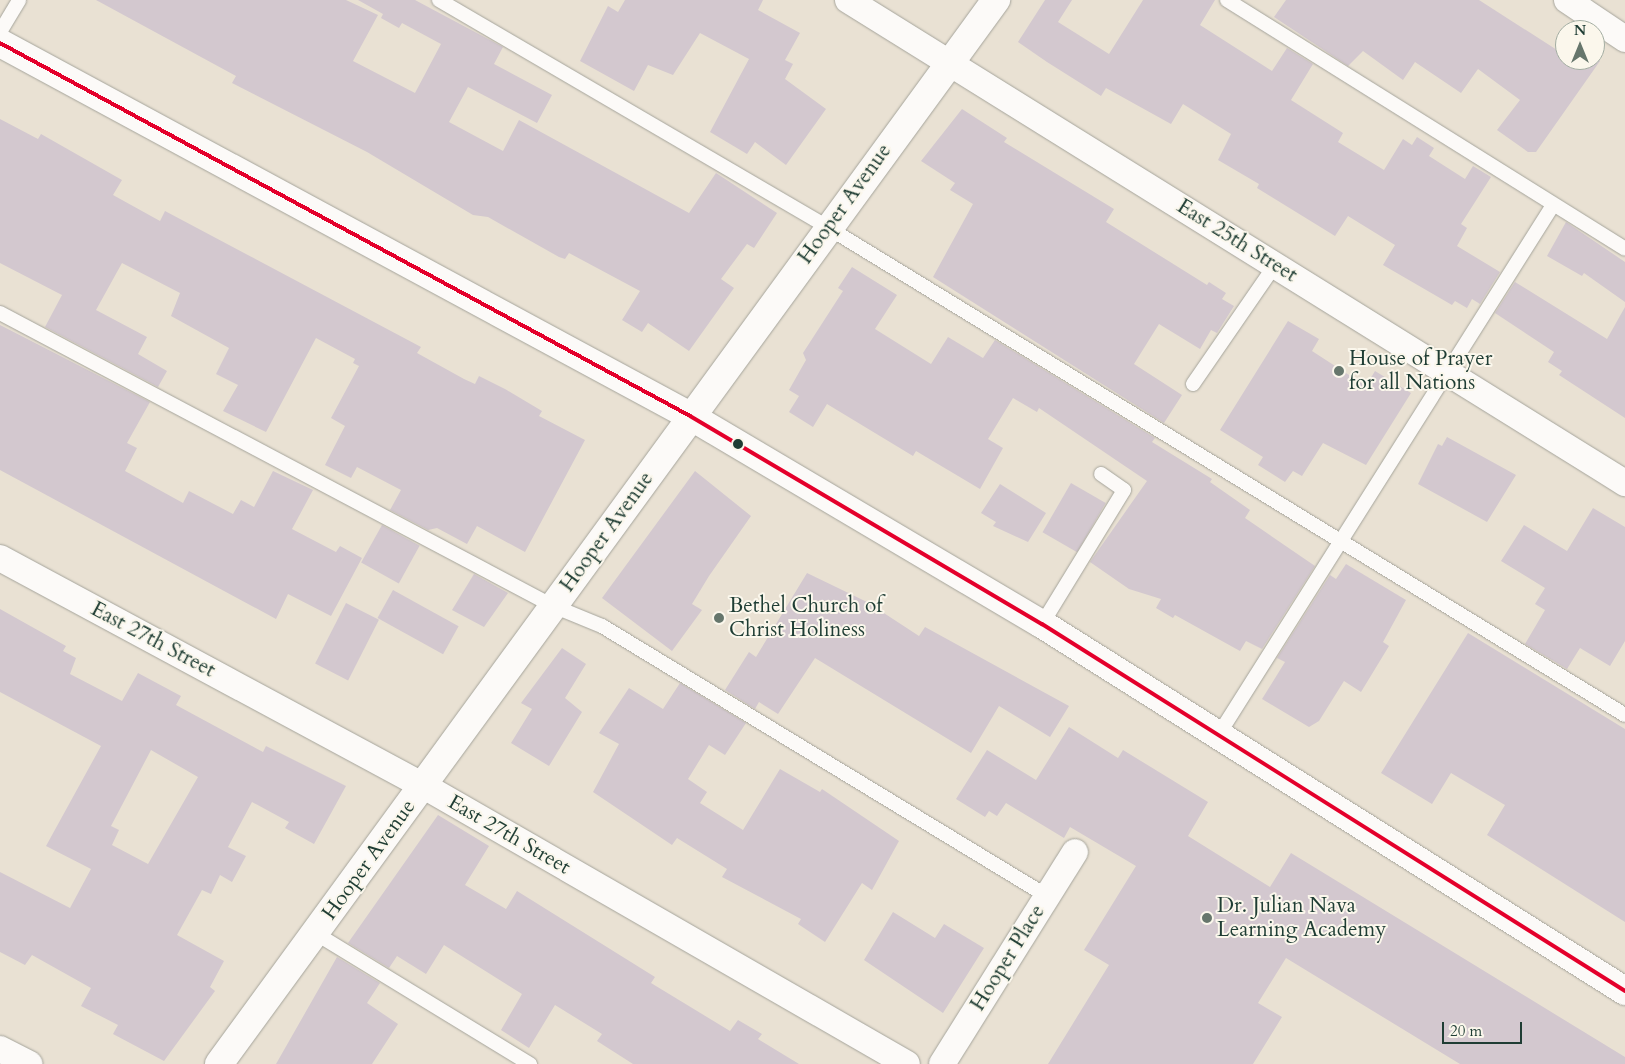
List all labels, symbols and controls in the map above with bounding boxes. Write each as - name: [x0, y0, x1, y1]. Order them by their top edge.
- north arrow: [1555, 20, 1605, 70]
- text: N: [1574, 21, 1586, 40]
- street label: Hooper Avenue: [793, 139, 897, 269]
- street label: East 25th Street: [1172, 194, 1302, 288]
- place label: House of Prayer for all Nations: [1349, 346, 1492, 396]
- marker: House of Prayer for all Nations: [1333, 365, 1345, 377]
- unlabelled marker: [733, 439, 743, 449]
- street label: Hooper Avenue: [555, 467, 659, 597]
- place label: Bethel Church of Christ Holiness: [729, 593, 883, 643]
- street label: East 27th Street: [87, 597, 219, 683]
- marker: Bethel Church of Christ Holiness: [713, 612, 725, 624]
- street label: East 27th Street: [443, 790, 575, 880]
- street label: Hooper Avenue: [317, 795, 421, 925]
- place label: Dr. Julian Nava Learning Academy: [1217, 893, 1386, 943]
- street label: Hooper Place: [965, 900, 1051, 1016]
- marker: Dr. Julian Nava Learning Academy: [1201, 912, 1213, 924]
- scale bar: [1445, 1012, 1525, 1044]
- text: 20 m: [1450, 1021, 1482, 1041]

